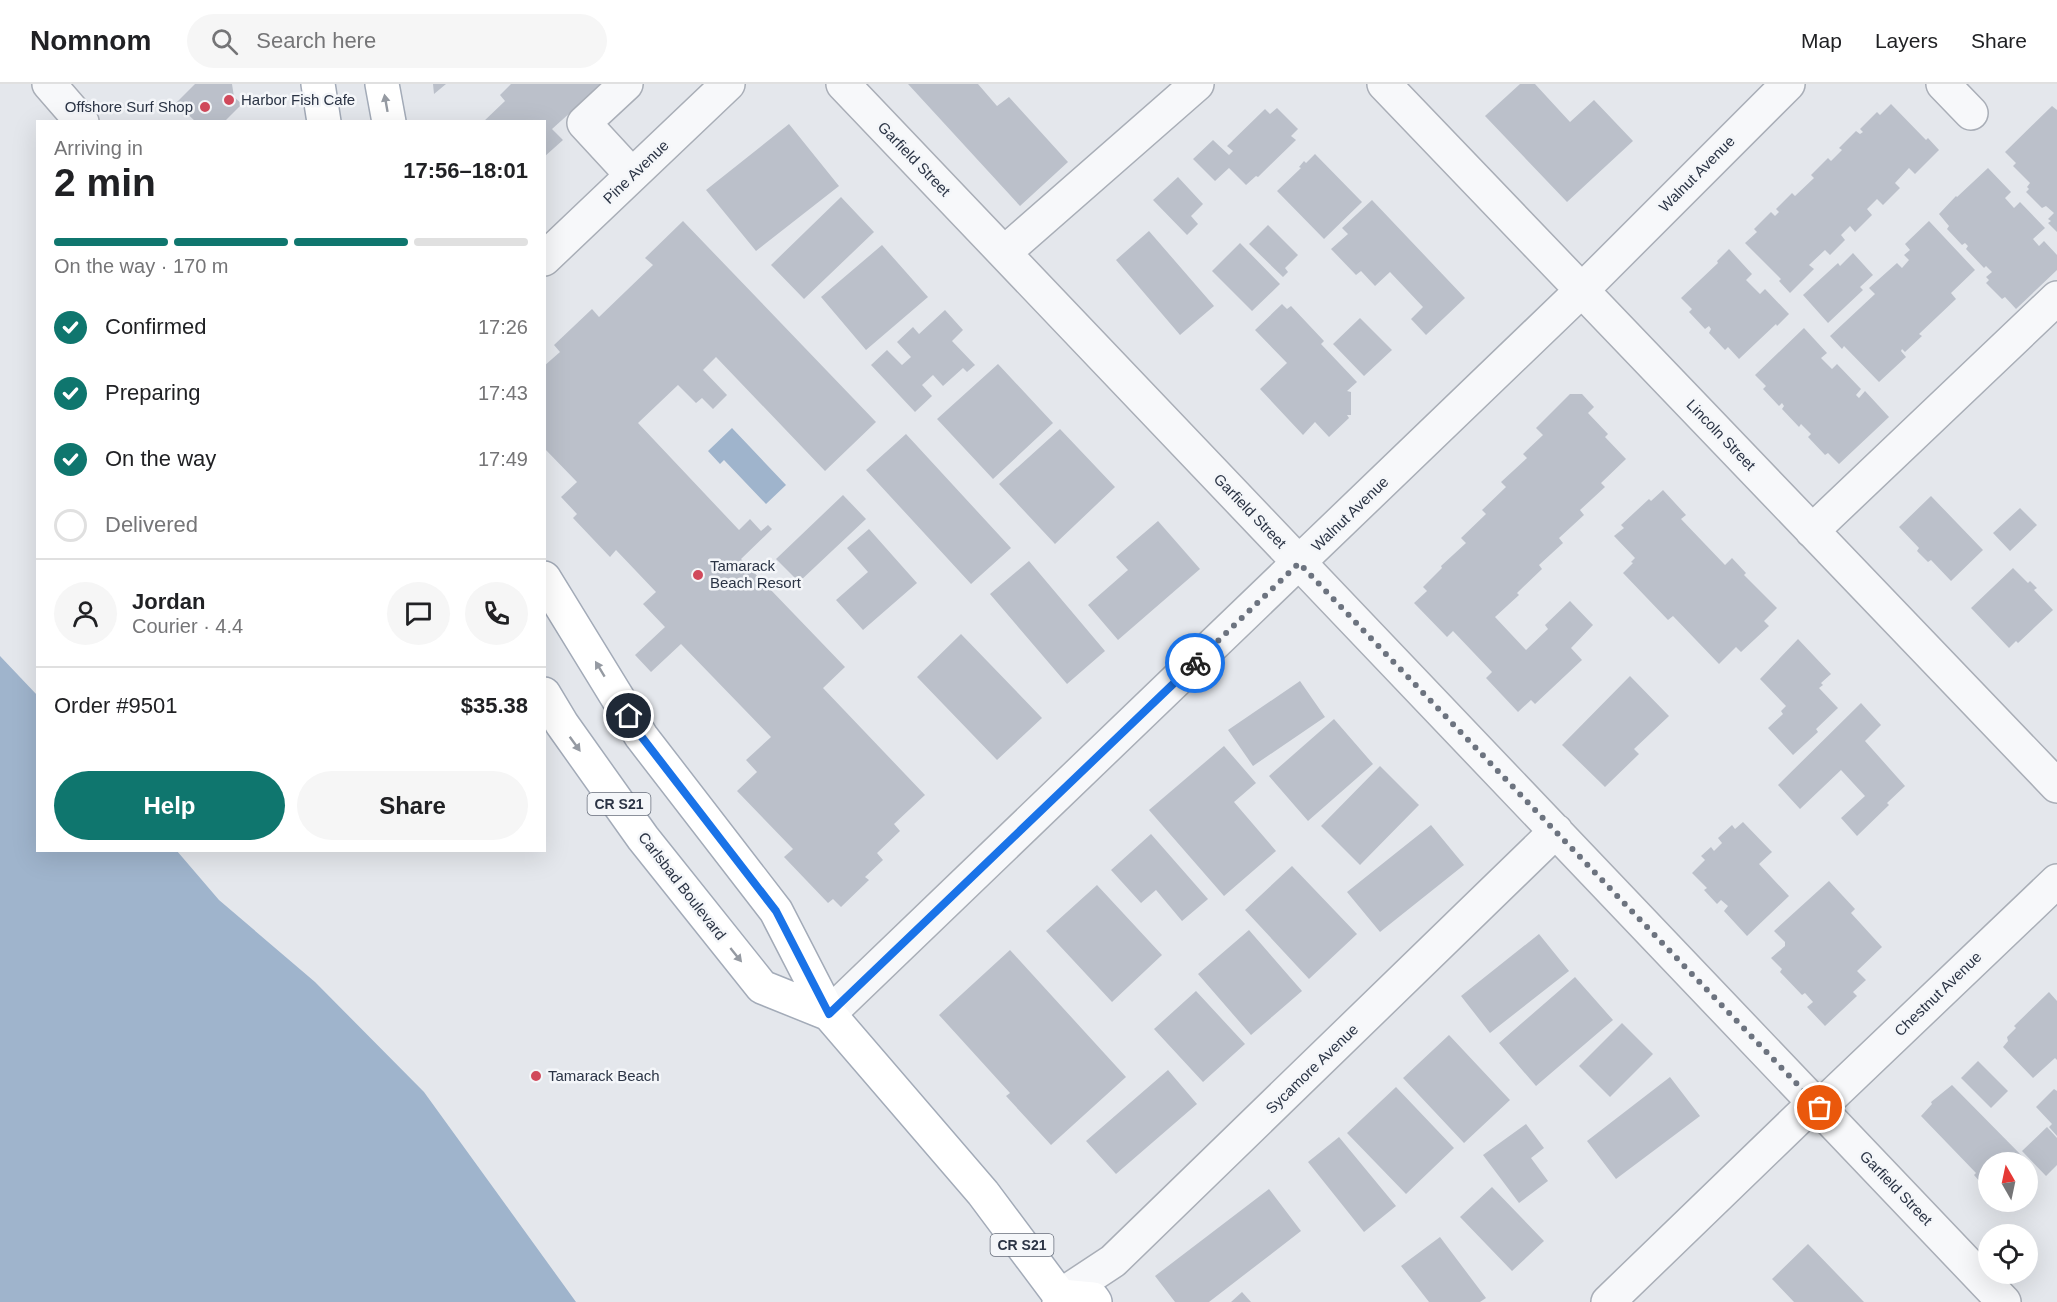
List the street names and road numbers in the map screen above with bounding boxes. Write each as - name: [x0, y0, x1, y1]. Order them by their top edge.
- street label: Garfield Street: [875, 118, 955, 200]
- street label: Walnut Avenue: [1655, 132, 1738, 215]
- street label: Pine Avenue: [600, 136, 672, 207]
- street label: Lincoln Street: [1683, 396, 1760, 474]
- street label: Garfield Street: [1211, 470, 1291, 552]
- street label: Walnut Avenue: [1308, 473, 1392, 555]
- road number: CR S21: [588, 793, 650, 815]
- street label: Carlsbad Boulevard: [635, 829, 730, 943]
- street label: Chestnut Avenue: [1891, 948, 1985, 1039]
- street label: Sycamore Avenue: [1262, 1020, 1361, 1117]
- street label: Garfield Street: [1857, 1147, 1937, 1229]
- road number: CR S21: [990, 1234, 1054, 1256]

